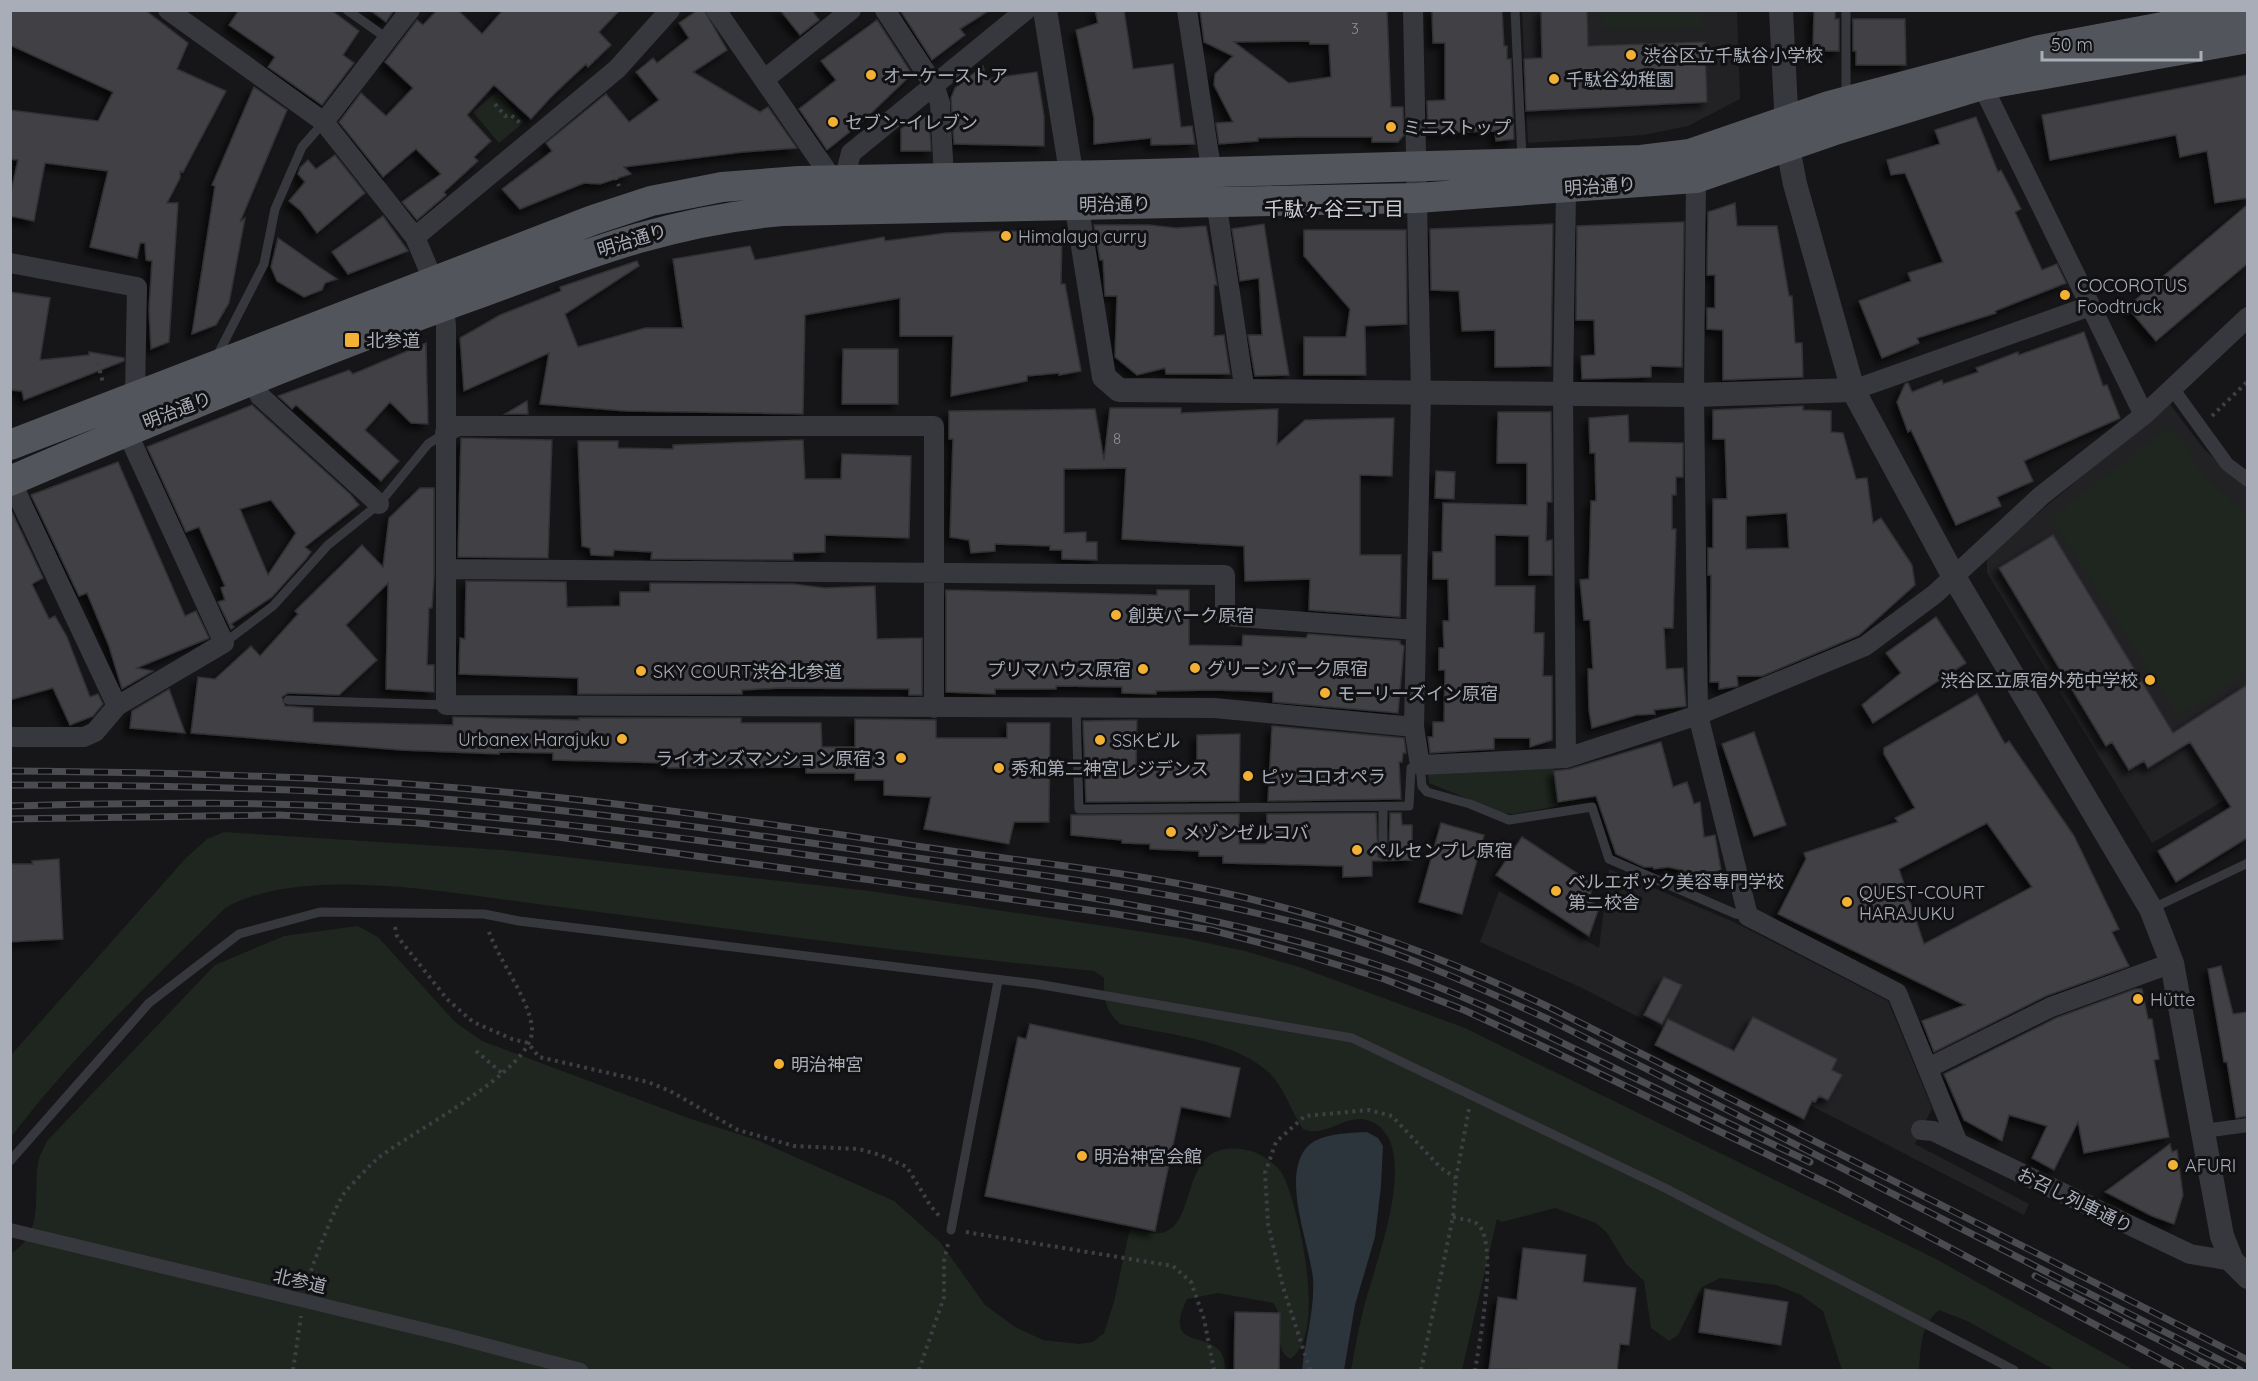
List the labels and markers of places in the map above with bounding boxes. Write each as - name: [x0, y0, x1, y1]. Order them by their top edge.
- place label: 渋谷区立千駄谷小学校: [1643, 44, 1823, 67]
- marker: 渋谷区立千駄谷小学校: [1624, 48, 1638, 62]
- place label: オーケーストア: [883, 64, 1008, 87]
- marker: オーケーストア: [864, 68, 878, 82]
- place label: 千駄谷幼稚園: [1566, 68, 1674, 91]
- marker: 千駄谷幼稚園: [1547, 72, 1561, 86]
- place label: セブン-イレブン: [845, 111, 978, 134]
- marker: セブン-イレブン: [826, 115, 840, 129]
- place label: ミニストップ: [1403, 116, 1511, 139]
- marker: ミニストップ: [1384, 120, 1398, 134]
- place label: Himalaya curry: [1018, 225, 1147, 248]
- marker: Himalaya curry: [999, 229, 1013, 243]
- place label: COCOROTUS Foodtruck: [2077, 274, 2187, 318]
- marker: COCOROTUS Foodtruck: [2058, 288, 2072, 302]
- place label: 北参道: [366, 329, 420, 352]
- marker: 北参道: [343, 331, 361, 349]
- place label: 創英パーク原宿: [1128, 604, 1254, 627]
- marker: 創英パーク原宿: [1109, 608, 1123, 622]
- place label: グリーンパーク原宿: [1207, 657, 1368, 680]
- place label: プリマハウス原宿: [987, 658, 1131, 681]
- place label: SKY COURT渋谷北参道: [653, 660, 842, 683]
- marker: グリーンパーク原宿: [1188, 661, 1202, 675]
- marker: プリマハウス原宿: [1136, 662, 1150, 676]
- marker: SKY COURT渋谷北参道: [634, 664, 648, 678]
- place label: 渋谷区立原宿外苑中学校: [1940, 669, 2138, 692]
- marker: 渋谷区立原宿外苑中学校: [2143, 673, 2157, 687]
- place label: モーリーズイン原宿: [1337, 682, 1498, 705]
- marker: モーリーズイン原宿: [1318, 686, 1332, 700]
- place label: Urbanex Harajuku: [458, 728, 610, 751]
- place label: SSKビル: [1112, 729, 1180, 752]
- marker: Urbanex Harajuku: [615, 732, 629, 746]
- marker: SSKビル: [1093, 733, 1107, 747]
- place label: ライオンズマンション原宿３: [655, 747, 889, 770]
- marker: ライオンズマンション原宿３: [894, 751, 908, 765]
- place label: 秀和第二神宮レジデンス: [1011, 757, 1209, 780]
- marker: 秀和第二神宮レジデンス: [992, 761, 1006, 775]
- place label: ピッコロオペラ: [1260, 765, 1386, 788]
- marker: ピッコロオペラ: [1241, 769, 1255, 783]
- place label: メゾンゼルコバ: [1183, 821, 1309, 844]
- marker: メゾンゼルコバ: [1164, 825, 1178, 839]
- place label: ペルセンプレ原宿: [1369, 839, 1512, 862]
- marker: ペルセンプレ原宿: [1350, 843, 1364, 857]
- place label: ベルエポック美容専門学校 第ニ校舎: [1568, 870, 1784, 914]
- place label: QUEST-COURT HARAJUKU: [1859, 881, 1985, 925]
- marker: ベルエポック美容専門学校 第ニ校舎: [1549, 884, 1563, 898]
- marker: QUEST-COURT HARAJUKU: [1840, 895, 1854, 909]
- place label: Hütte: [2150, 988, 2196, 1011]
- marker: Hütte: [2131, 992, 2145, 1006]
- place label: 明治神宮: [791, 1053, 863, 1076]
- marker: 明治神宮: [772, 1057, 786, 1071]
- place label: 明治神宮会館: [1094, 1145, 1202, 1168]
- marker: 明治神宮会館: [1075, 1149, 1089, 1163]
- place label: AFURI: [2185, 1154, 2236, 1177]
- marker: AFURI: [2166, 1158, 2180, 1172]

